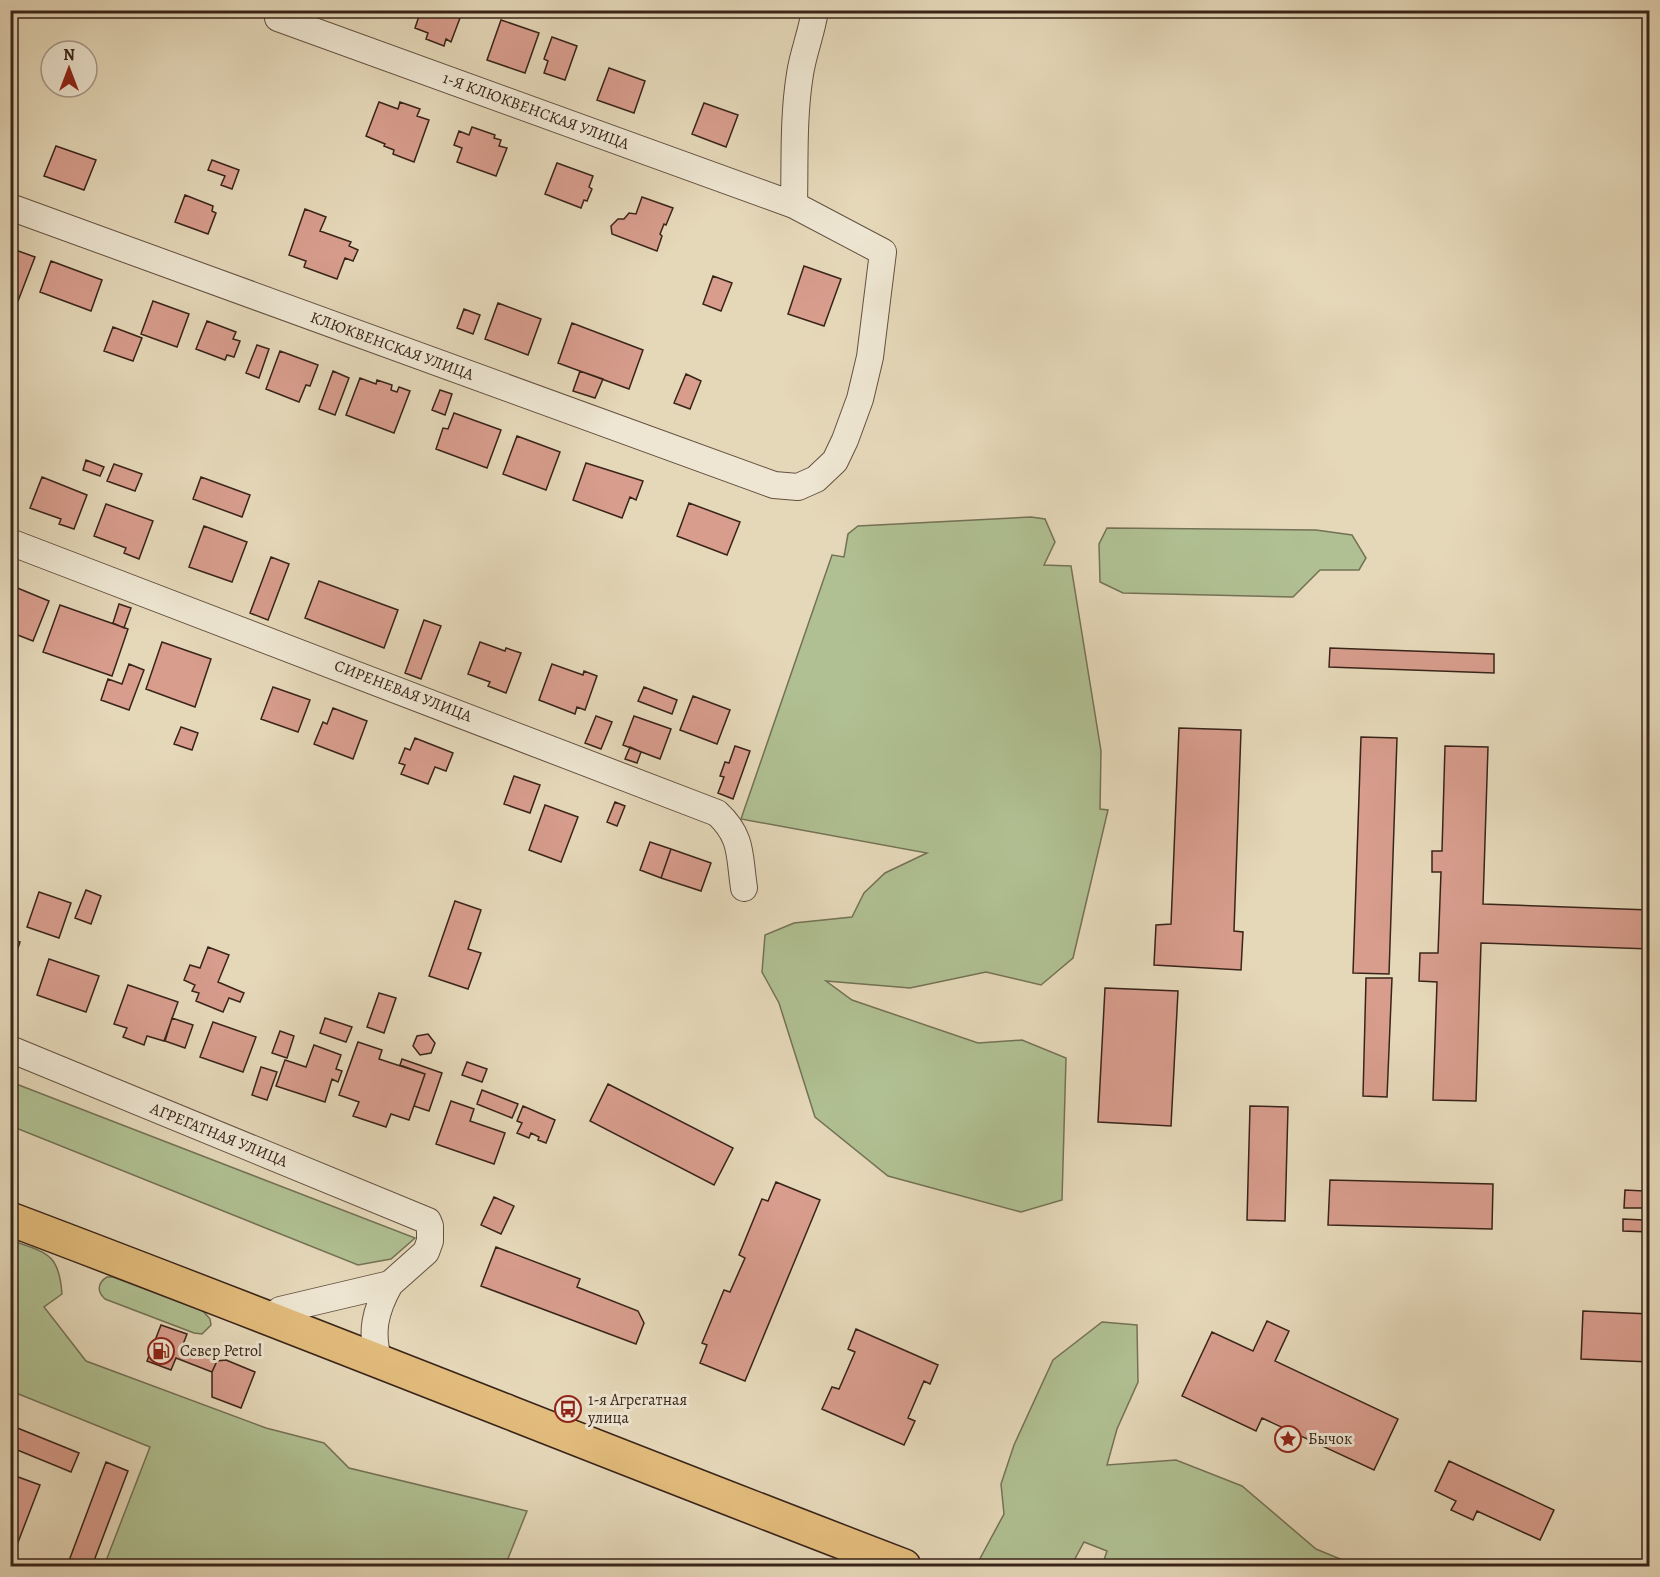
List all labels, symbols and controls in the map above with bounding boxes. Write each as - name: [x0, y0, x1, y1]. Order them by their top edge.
- north arrow: [39, 39, 99, 99]
- text: N: [63, 44, 75, 66]
- street label: 1-Я КЛЮКВЕНСКАЯ УЛИЦА: [440, 67, 633, 155]
- street label: КЛЮКВЕНСКАЯ УЛИЦА: [307, 306, 477, 386]
- street label: СИРЕНЕВАЯ УЛИЦА: [331, 655, 475, 728]
- street label: АГРЕГАТНАЯ УЛИЦА: [146, 1097, 292, 1173]
- fuel station icon: Север Petrol: [146, 1336, 176, 1366]
- place label: Север Petrol: [180, 1340, 262, 1362]
- place label: 1-я Агрегатная улица: [587, 1389, 687, 1429]
- bus stop icon: 1-я Агрегатная улица: [553, 1394, 583, 1424]
- place icon: Бычок: [1273, 1424, 1303, 1454]
- place label: Бычок: [1308, 1428, 1352, 1450]

